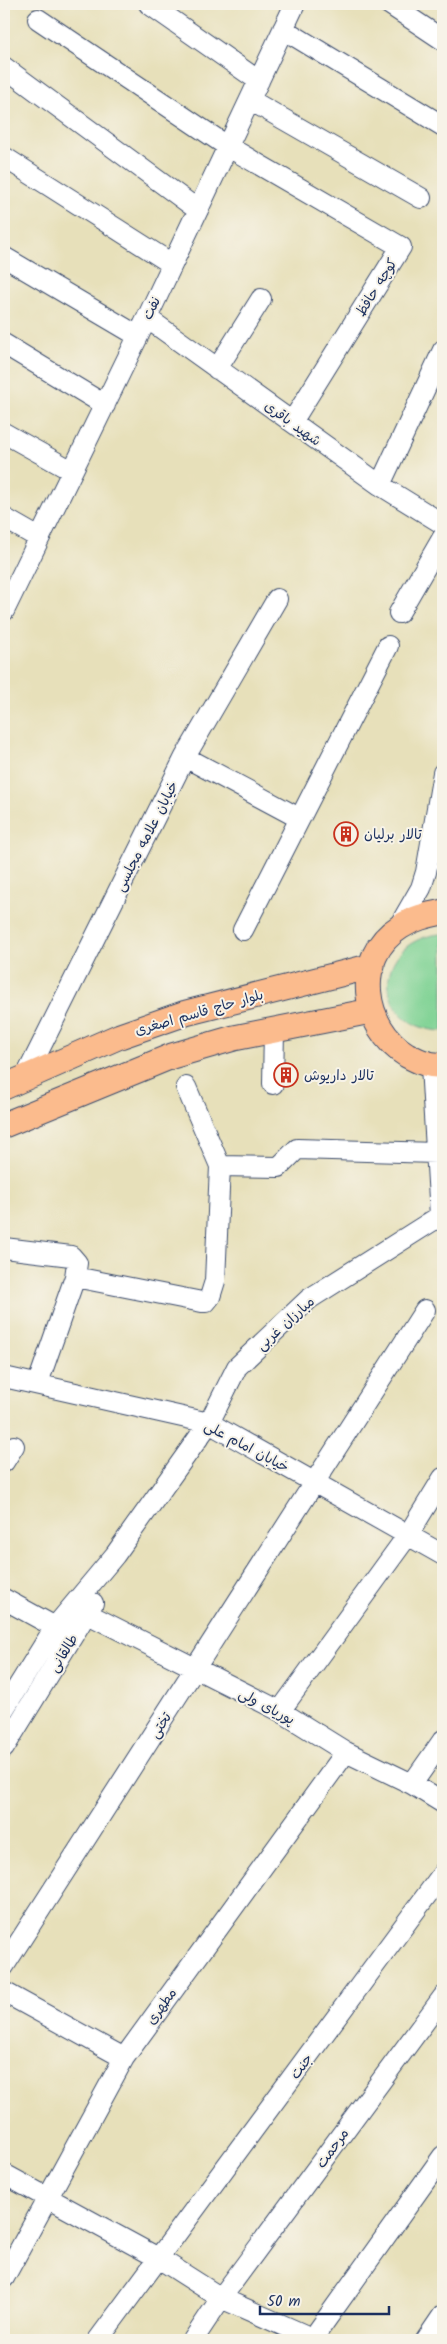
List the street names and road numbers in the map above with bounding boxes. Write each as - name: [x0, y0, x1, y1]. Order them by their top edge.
- street label: کوچه حافظ: [350, 254, 403, 321]
- street label: نفت: [137, 293, 167, 324]
- street label: شهید باقری: [259, 396, 326, 452]
- street label: خیابان علامه مجلسی: [110, 777, 184, 896]
- street label: بلوار حاج قاسم اصغری: [132, 984, 266, 1042]
- street label: مبارزان غربی: [251, 1291, 320, 1356]
- street label: خیابان امام علی: [200, 1415, 293, 1478]
- street label: طالقانی: [43, 1630, 84, 1677]
- street label: پوریای ولی: [235, 1683, 299, 1731]
- street label: تختی: [144, 1707, 178, 1743]
- street label: مطهری: [141, 1984, 183, 2030]
- street label: جنت: [285, 2049, 319, 2084]
- street label: مرحمت: [311, 2124, 355, 2173]

